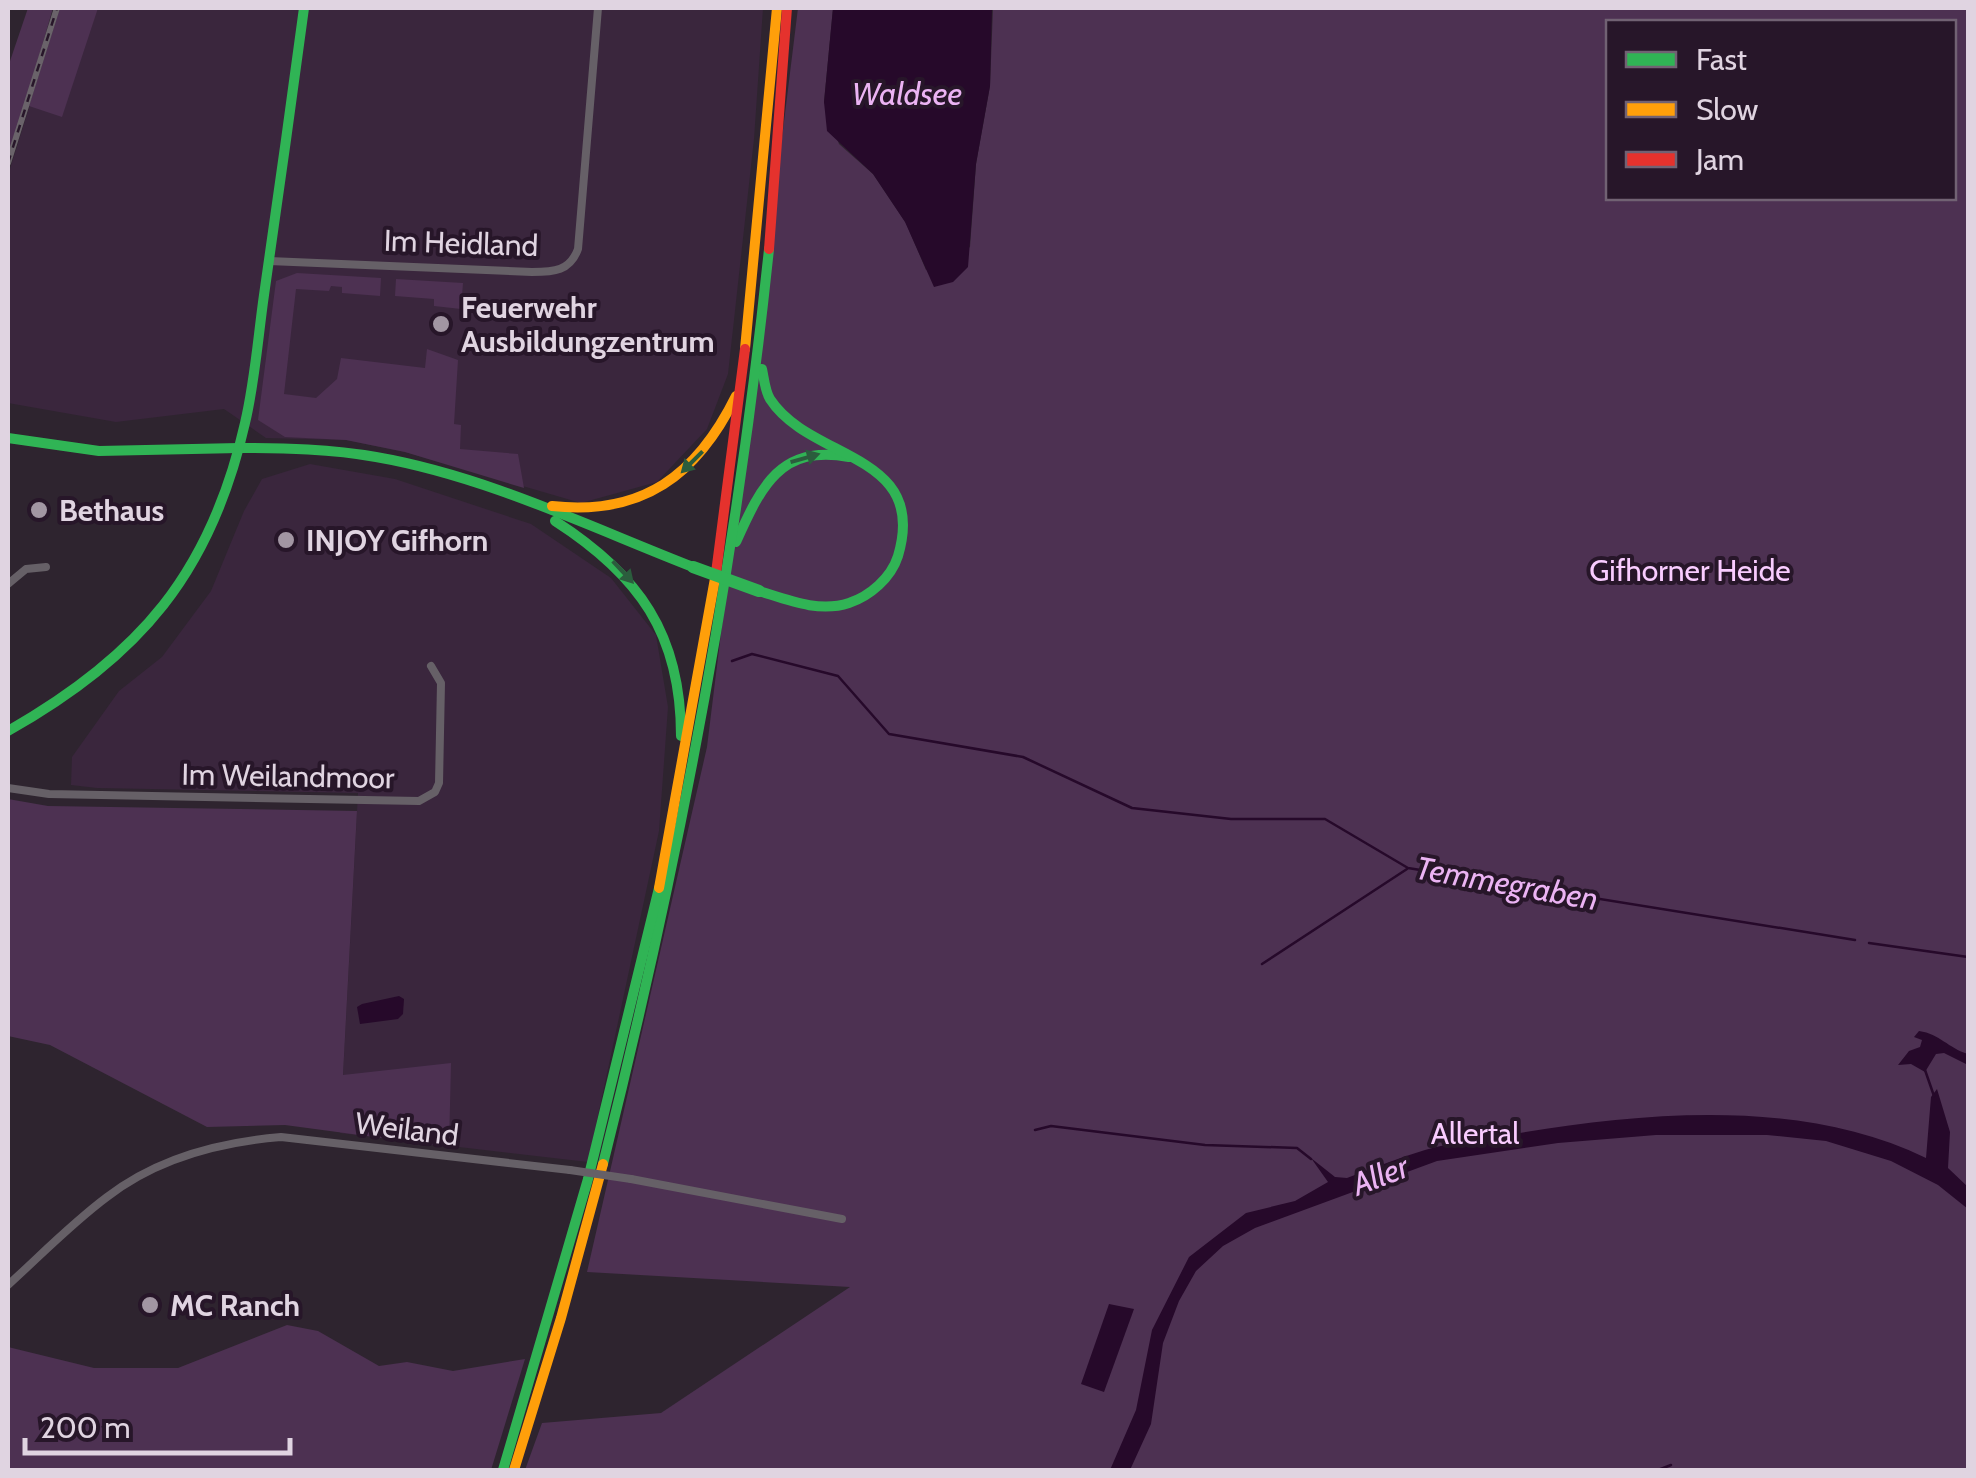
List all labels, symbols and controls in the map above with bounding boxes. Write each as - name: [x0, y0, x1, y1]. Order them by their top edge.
- legend: [1606, 20, 1956, 200]
- text: Fast: [1696, 41, 1747, 78]
- water label: Waldsee: [852, 74, 962, 113]
- text: Slow: [1696, 91, 1759, 128]
- text: Jam: [1695, 141, 1744, 178]
- street label: Im Heidland: [383, 222, 539, 264]
- place label: Feuerwehr Ausbildungzentrum: [461, 289, 715, 360]
- marker: Feuerwehr Ausbildungzentrum: [430, 313, 452, 335]
- one-way arrow: [681, 449, 705, 473]
- one-way arrow: [790, 450, 820, 465]
- place label: Bethaus: [59, 492, 164, 529]
- marker: Bethaus: [28, 499, 50, 521]
- place label: INJOY Gifhorn: [306, 522, 488, 559]
- marker: INJOY Gifhorn: [275, 529, 297, 551]
- park label: Gifhorner Heide: [1589, 552, 1791, 589]
- one-way arrow: [611, 560, 634, 584]
- street label: Im Weilandmoor: [181, 756, 395, 796]
- water label: Temmegraben: [1413, 848, 1601, 918]
- street label: Weiland: [353, 1104, 461, 1154]
- park label: Allertal: [1431, 1115, 1519, 1152]
- water label: Aller: [1344, 1146, 1415, 1204]
- place label: MC Ranch: [170, 1287, 300, 1324]
- marker: MC Ranch: [139, 1294, 161, 1316]
- scale bar: [25, 1393, 290, 1455]
- text: 200 m: [40, 1409, 131, 1446]

